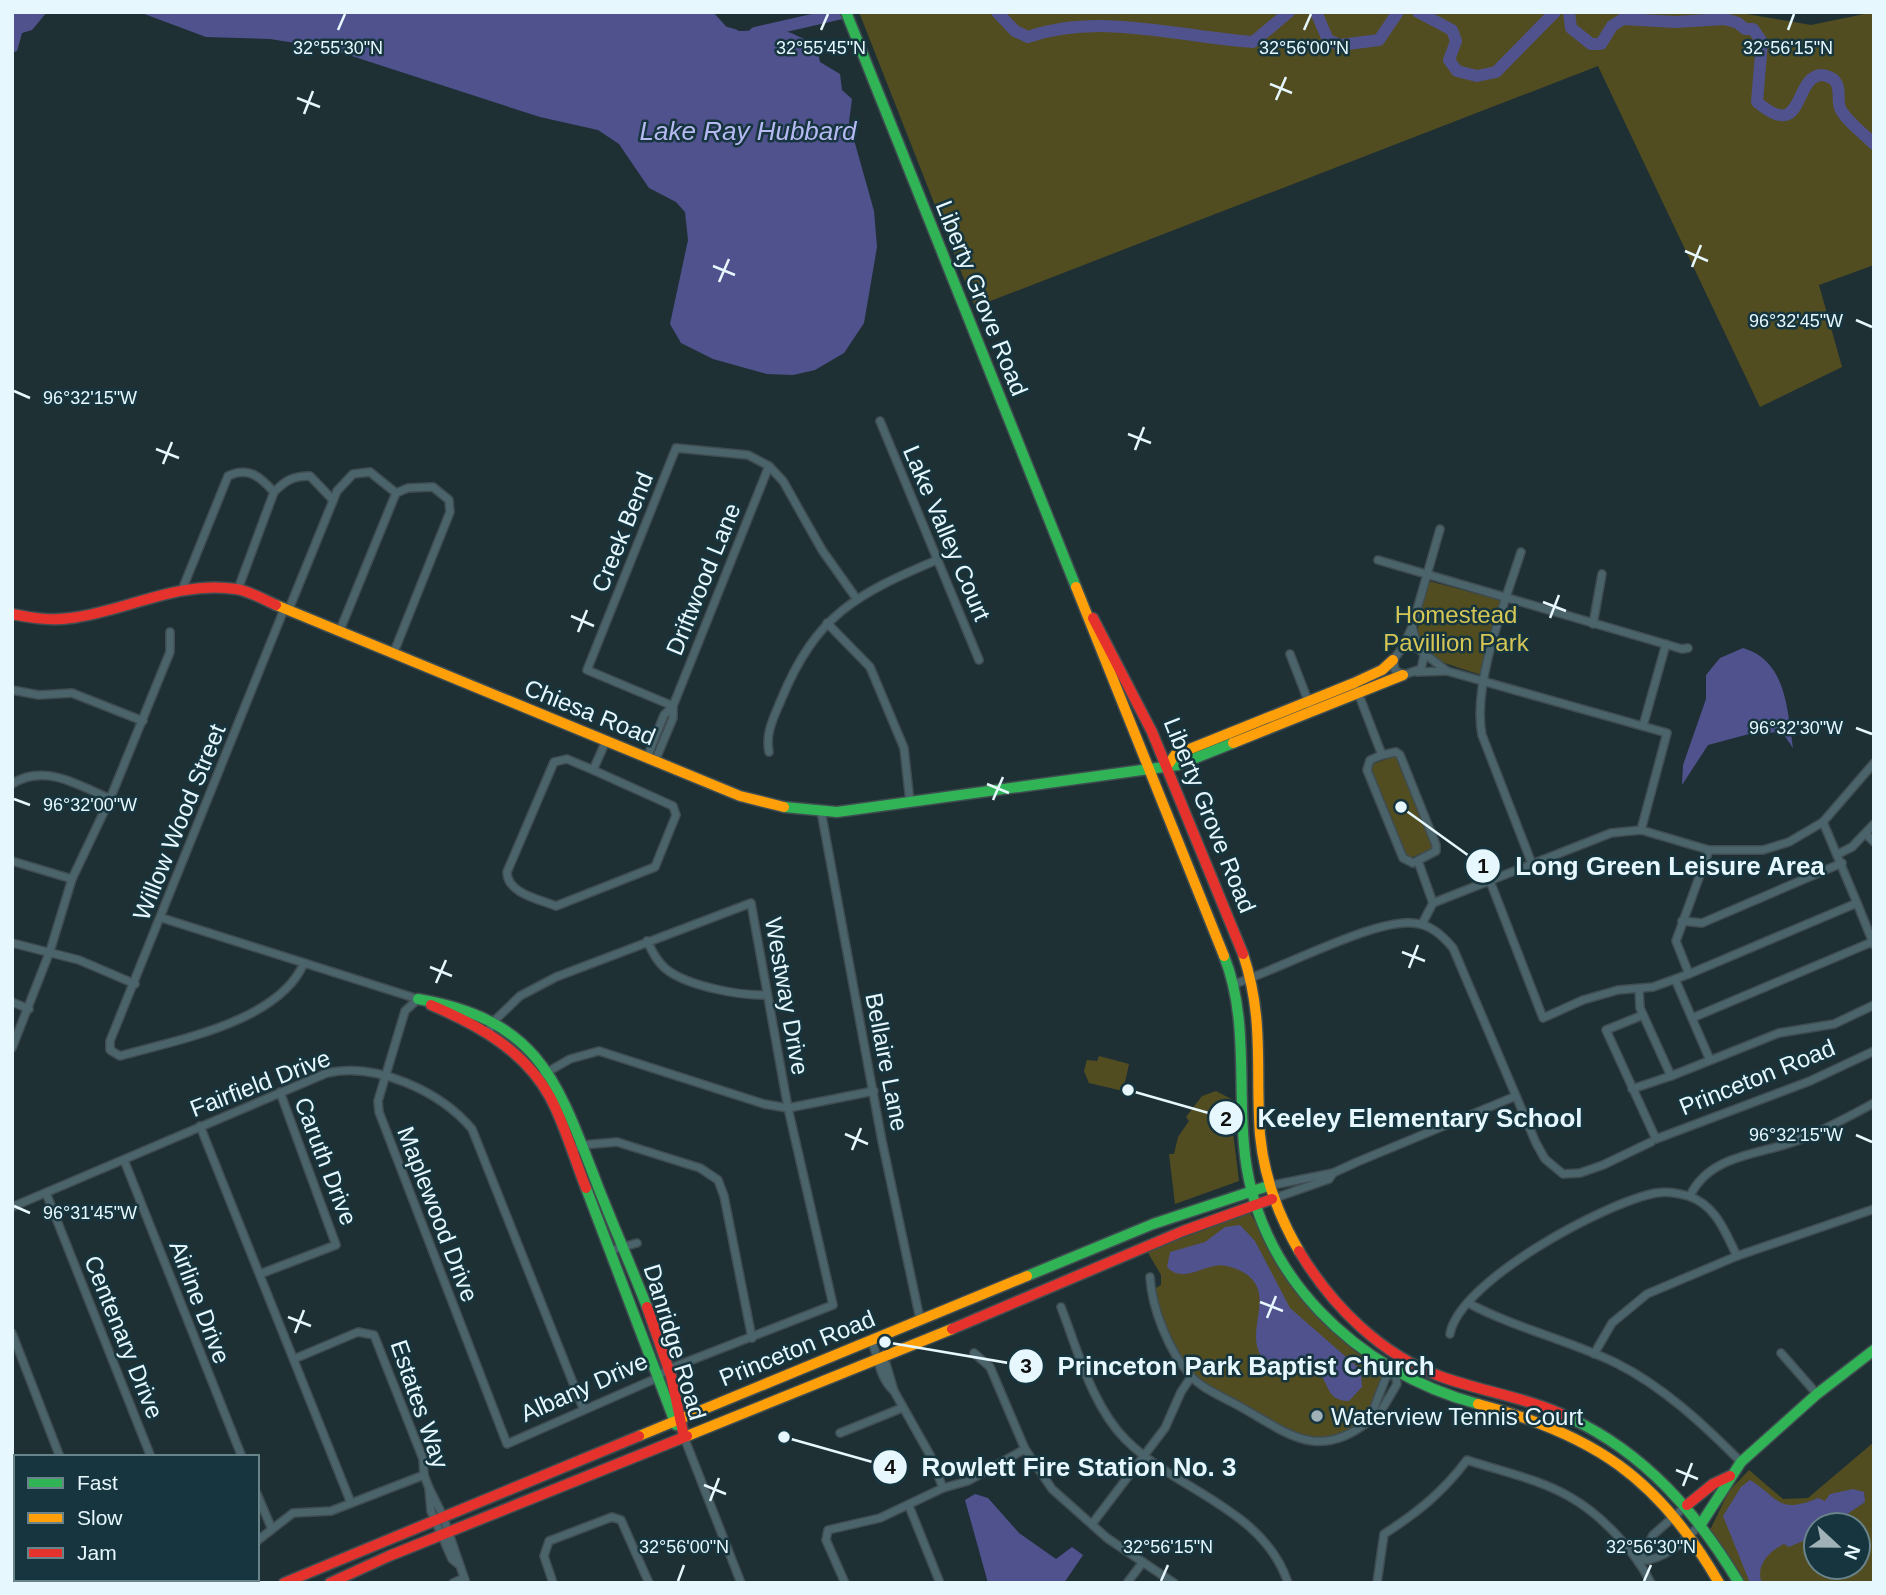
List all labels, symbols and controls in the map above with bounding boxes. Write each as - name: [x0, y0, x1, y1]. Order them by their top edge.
- text: 32°55'30"N: [293, 38, 383, 58]
- text: 32°55'45"N: [776, 38, 866, 58]
- text: 32°56'00"N: [1259, 38, 1349, 58]
- text: 32°56'15"N: [1743, 38, 1833, 58]
- water label: Lake Ray Hubbard: [640, 116, 858, 146]
- street label: Liberty Grove Road: [931, 196, 1033, 400]
- text: 96°32'45"W: [1749, 311, 1843, 331]
- text: 96°32'15"W: [43, 388, 137, 408]
- street label: Lake Valley Court: [898, 441, 996, 625]
- street label: Creek Bend: [586, 468, 658, 596]
- street label: Driftwood Lane: [660, 499, 746, 659]
- park label: Homestead Pavillion Park: [1383, 601, 1530, 656]
- street label: Chiesa Road: [521, 673, 659, 751]
- street label: Liberty Grove Road: [1159, 713, 1261, 917]
- text: 96°32'30"W: [1749, 718, 1843, 738]
- street label: Willow Wood Street: [127, 720, 231, 924]
- text: 96°32'00"W: [43, 795, 137, 815]
- callout: Long Green Leisure Area: [1465, 842, 1839, 889]
- text: Long Green Leisure Area: [1515, 851, 1825, 881]
- text: 1: [1477, 854, 1489, 877]
- street label: Westway Drive: [760, 915, 814, 1077]
- street label: Bellaire Lane: [860, 991, 914, 1133]
- street label: Princeton Road: [1675, 1033, 1839, 1121]
- street label: Fairfield Drive: [186, 1044, 334, 1122]
- street label: Caruth Drive: [289, 1093, 363, 1229]
- callout: Keeley Elementary School: [1208, 1095, 1596, 1142]
- text: Keeley Elementary School: [1257, 1103, 1583, 1133]
- text: 2: [1220, 1107, 1232, 1130]
- street label: Maplewood Drive: [392, 1123, 484, 1305]
- text: 96°32'15"W: [1749, 1125, 1843, 1145]
- text: 96°31'45"W: [43, 1203, 137, 1223]
- street label: Airline Drive: [164, 1237, 236, 1367]
- street label: Centenary Drive: [79, 1252, 169, 1422]
- street label: Danridge Road: [638, 1261, 712, 1423]
- street label: Princeton Road: [715, 1304, 879, 1392]
- street label: Estates Way: [385, 1336, 455, 1472]
- callout: Princeton Park Baptist Church: [1008, 1342, 1448, 1389]
- street label: Albany Drive: [516, 1347, 652, 1427]
- text: Princeton Park Baptist Church: [1057, 1351, 1435, 1381]
- text: 3: [1020, 1354, 1032, 1377]
- place label: Waterview Tennis Court: [1331, 1403, 1583, 1430]
- marker: Waterview Tennis Court: [1309, 1408, 1325, 1424]
- callout: Rowlett Fire Station No. 3: [873, 1443, 1251, 1490]
- text: Rowlett Fire Station No. 3: [922, 1452, 1236, 1482]
- legend: [14, 1455, 259, 1581]
- text: 4: [884, 1455, 896, 1478]
- text: Fast: [77, 1471, 118, 1494]
- text: Slow: [77, 1506, 123, 1529]
- north arrow: [1802, 1511, 1872, 1581]
- text: 32°56'00"N: [639, 1537, 729, 1557]
- text: 32°56'15"N: [1123, 1537, 1213, 1557]
- text: 32°56'30"N: [1606, 1537, 1696, 1557]
- text: Jam: [77, 1541, 117, 1564]
- text: N: [1840, 1542, 1865, 1562]

